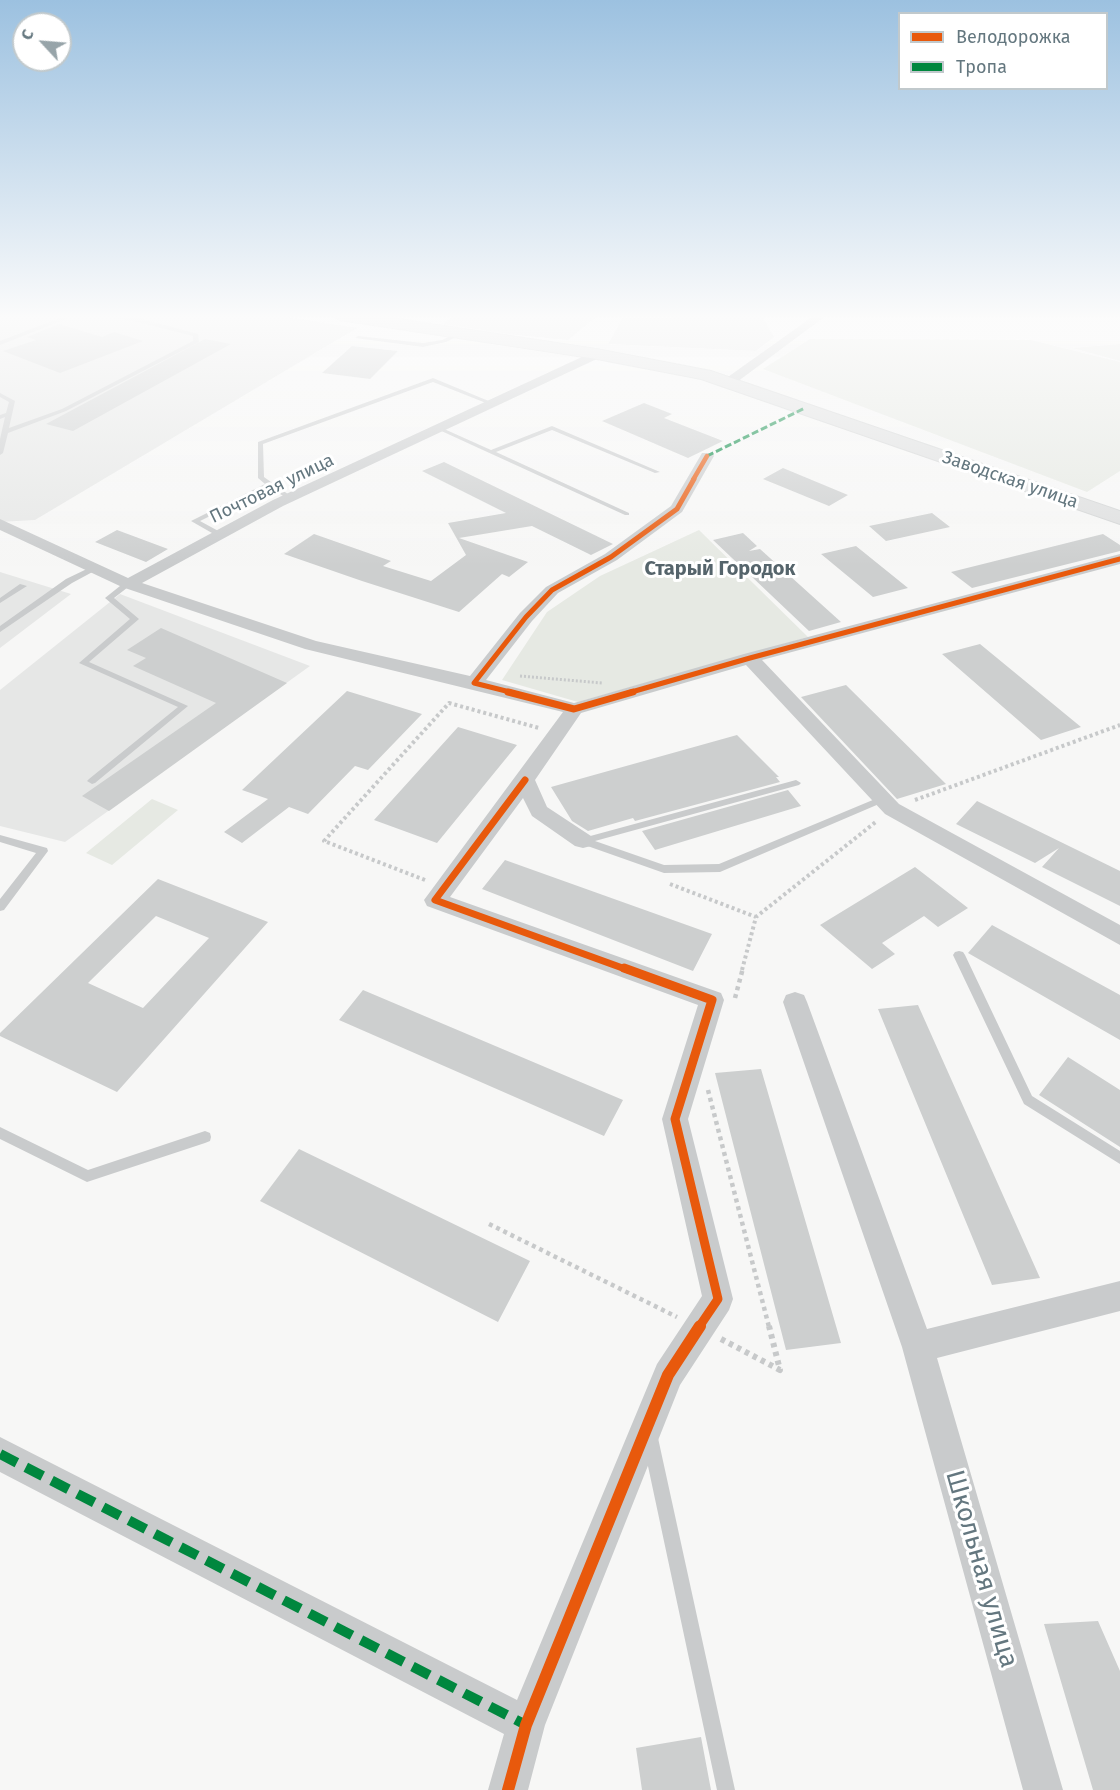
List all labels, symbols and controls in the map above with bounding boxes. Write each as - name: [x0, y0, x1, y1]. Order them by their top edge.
- north arrow: [12, 12, 72, 72]
- legend: [898, 12, 1108, 90]
- text: С: [17, 26, 38, 43]
- text: Велодорожка: [956, 26, 1071, 48]
- text: Тропа: [956, 56, 1007, 78]
- street label: Заводская улица: [939, 447, 1081, 513]
- street label: Почтовая улица: [206, 450, 338, 528]
- district label: Старый Городок: [645, 557, 795, 581]
- street label: Школьная улица: [938, 1467, 1024, 1671]

